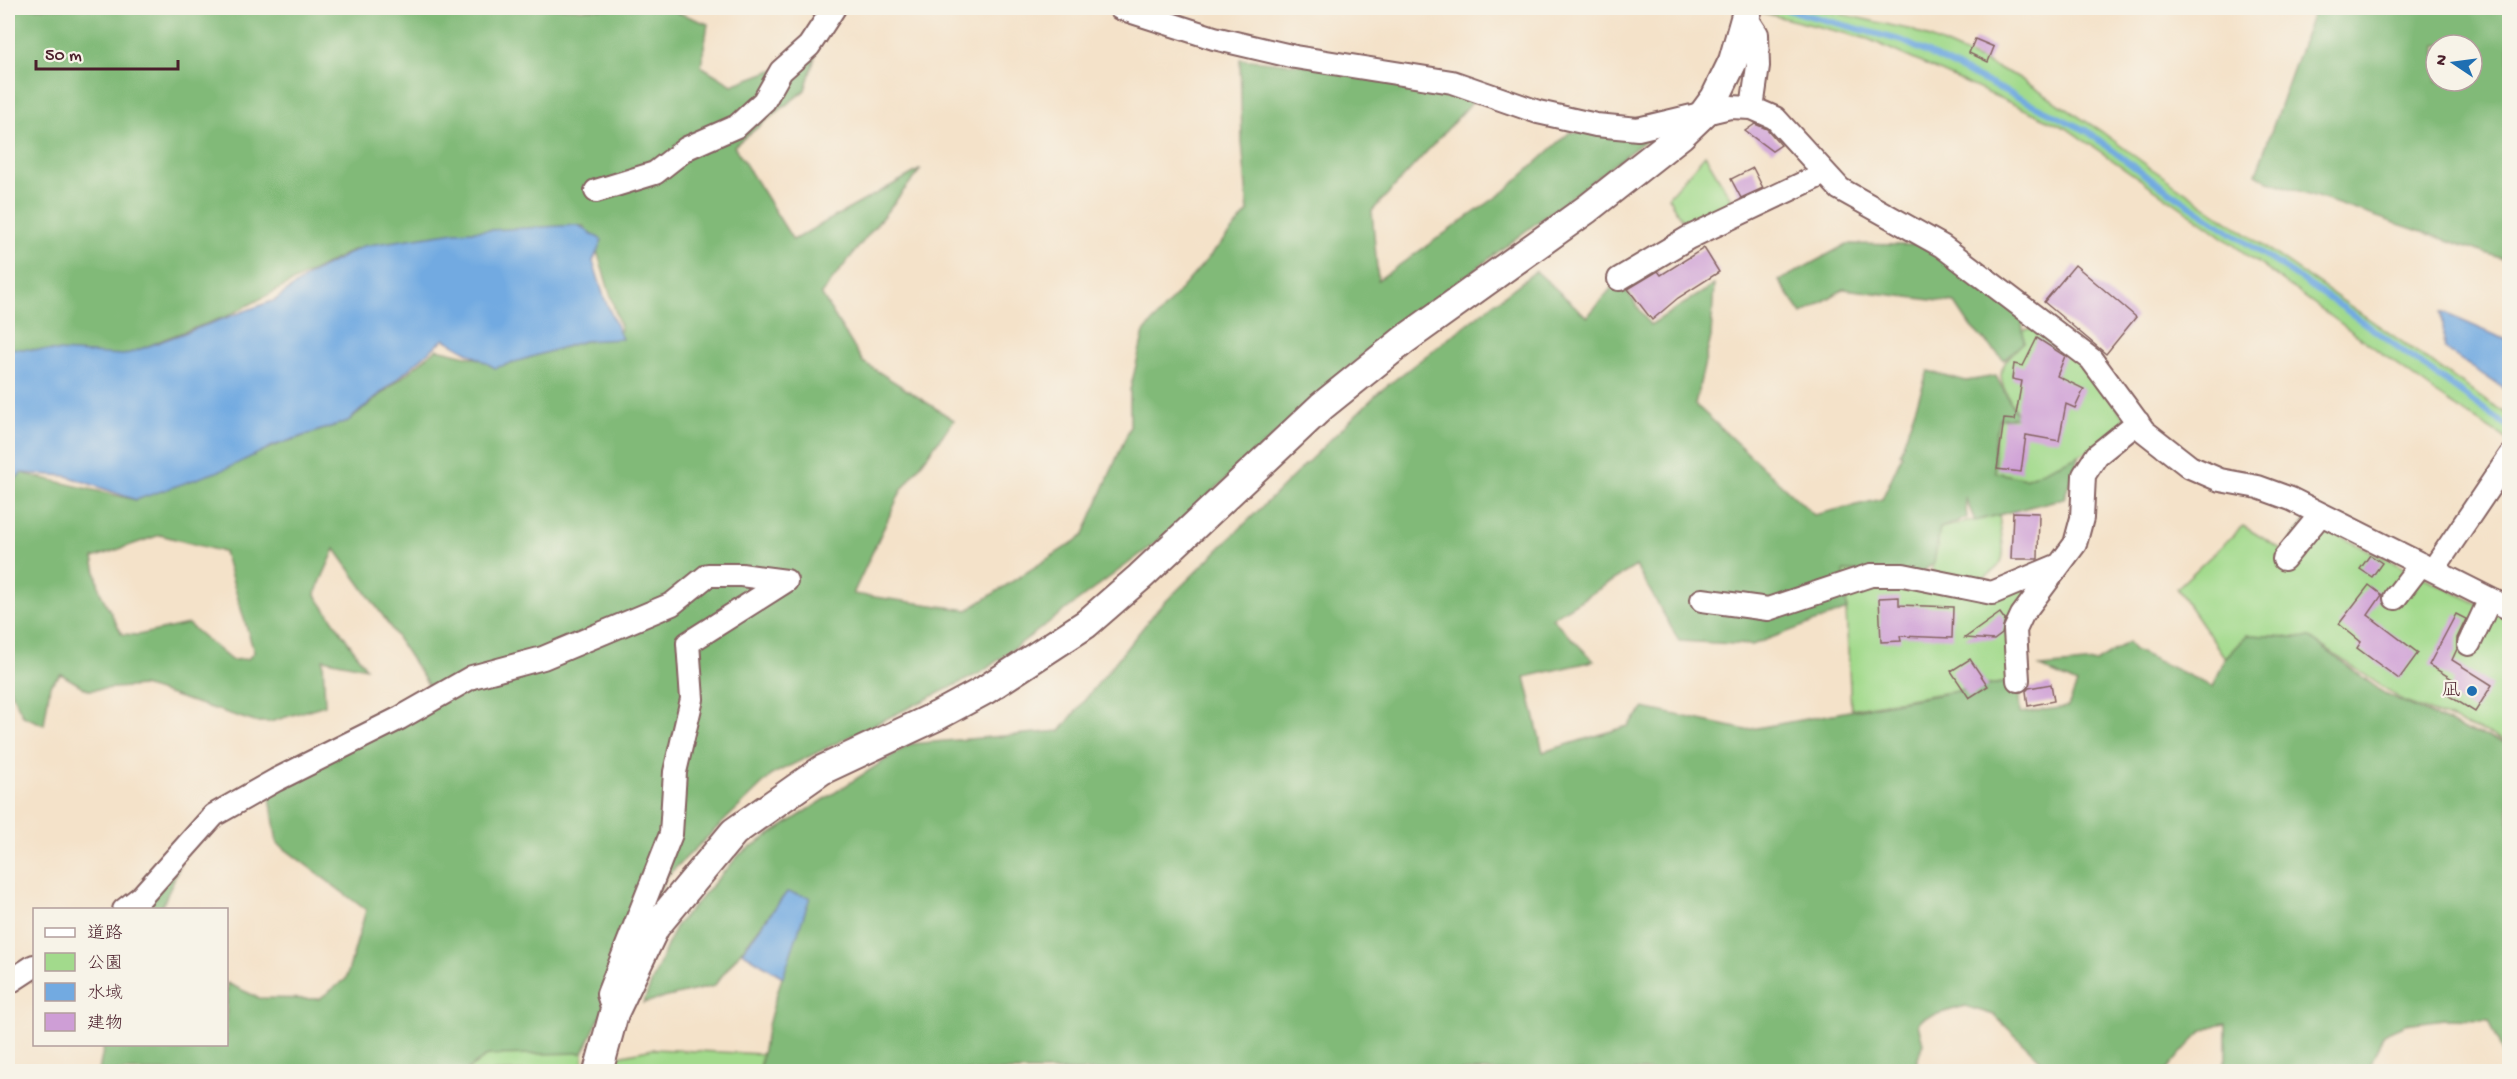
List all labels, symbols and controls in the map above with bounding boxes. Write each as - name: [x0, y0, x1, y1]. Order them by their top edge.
- scale bar: [36, 33, 178, 71]
- north arrow: [2424, 33, 2484, 93]
- text: 50 m: [45, 46, 82, 67]
- text: N: [2432, 53, 2453, 68]
- place label: 凪: [2442, 681, 2460, 702]
- marker: 凪: [2465, 684, 2479, 698]
- legend: [33, 908, 228, 1046]
- text: 道路: [87, 923, 123, 945]
- text: 公園: [87, 954, 123, 975]
- text: 水域: [87, 983, 123, 1005]
- text: 建物: [87, 1013, 123, 1035]

